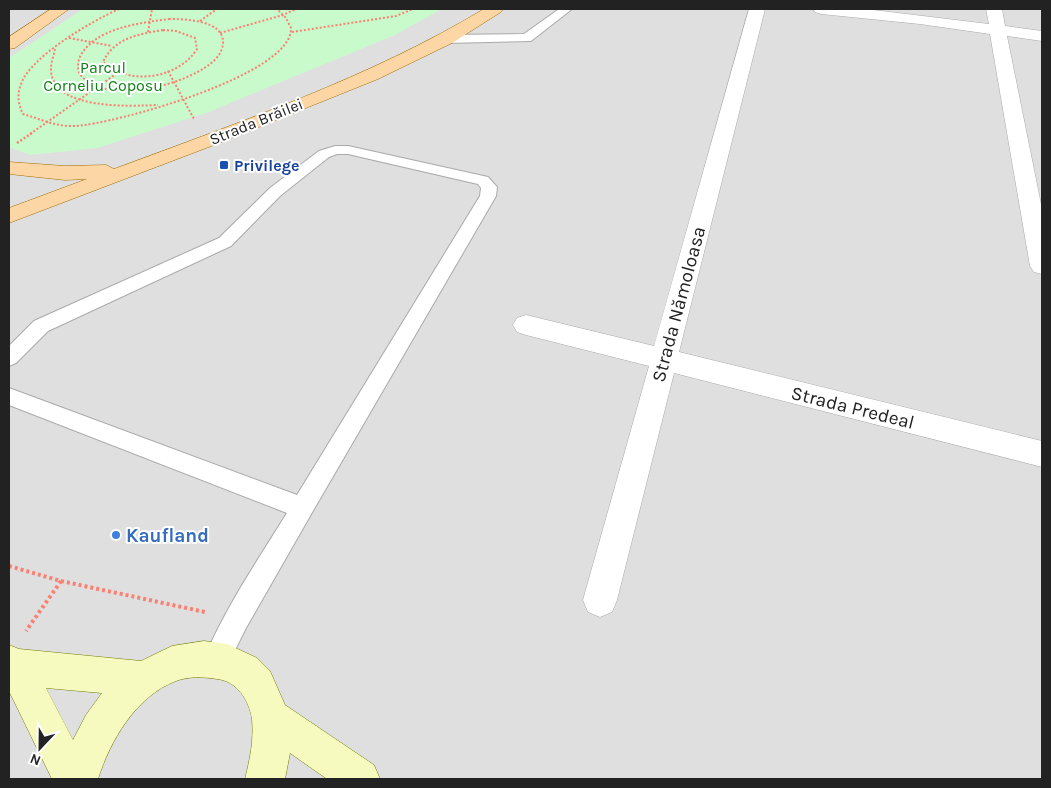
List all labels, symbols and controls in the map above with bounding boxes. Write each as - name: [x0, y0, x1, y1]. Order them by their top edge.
- park label: Parcul Corneliu Coposu: [43, 58, 163, 95]
- street label: Strada Brăilei: [207, 94, 306, 149]
- place label: Privilege: [234, 156, 300, 175]
- marker: Privilege: [218, 159, 230, 171]
- street label: Strada Nămoloasa: [648, 224, 710, 385]
- street label: Strada Predeal: [789, 382, 917, 434]
- place label: Kaufland: [126, 525, 209, 547]
- marker: Kaufland: [110, 529, 122, 541]
- north arrow: [15, 723, 65, 773]
- text: N: [27, 750, 43, 769]

